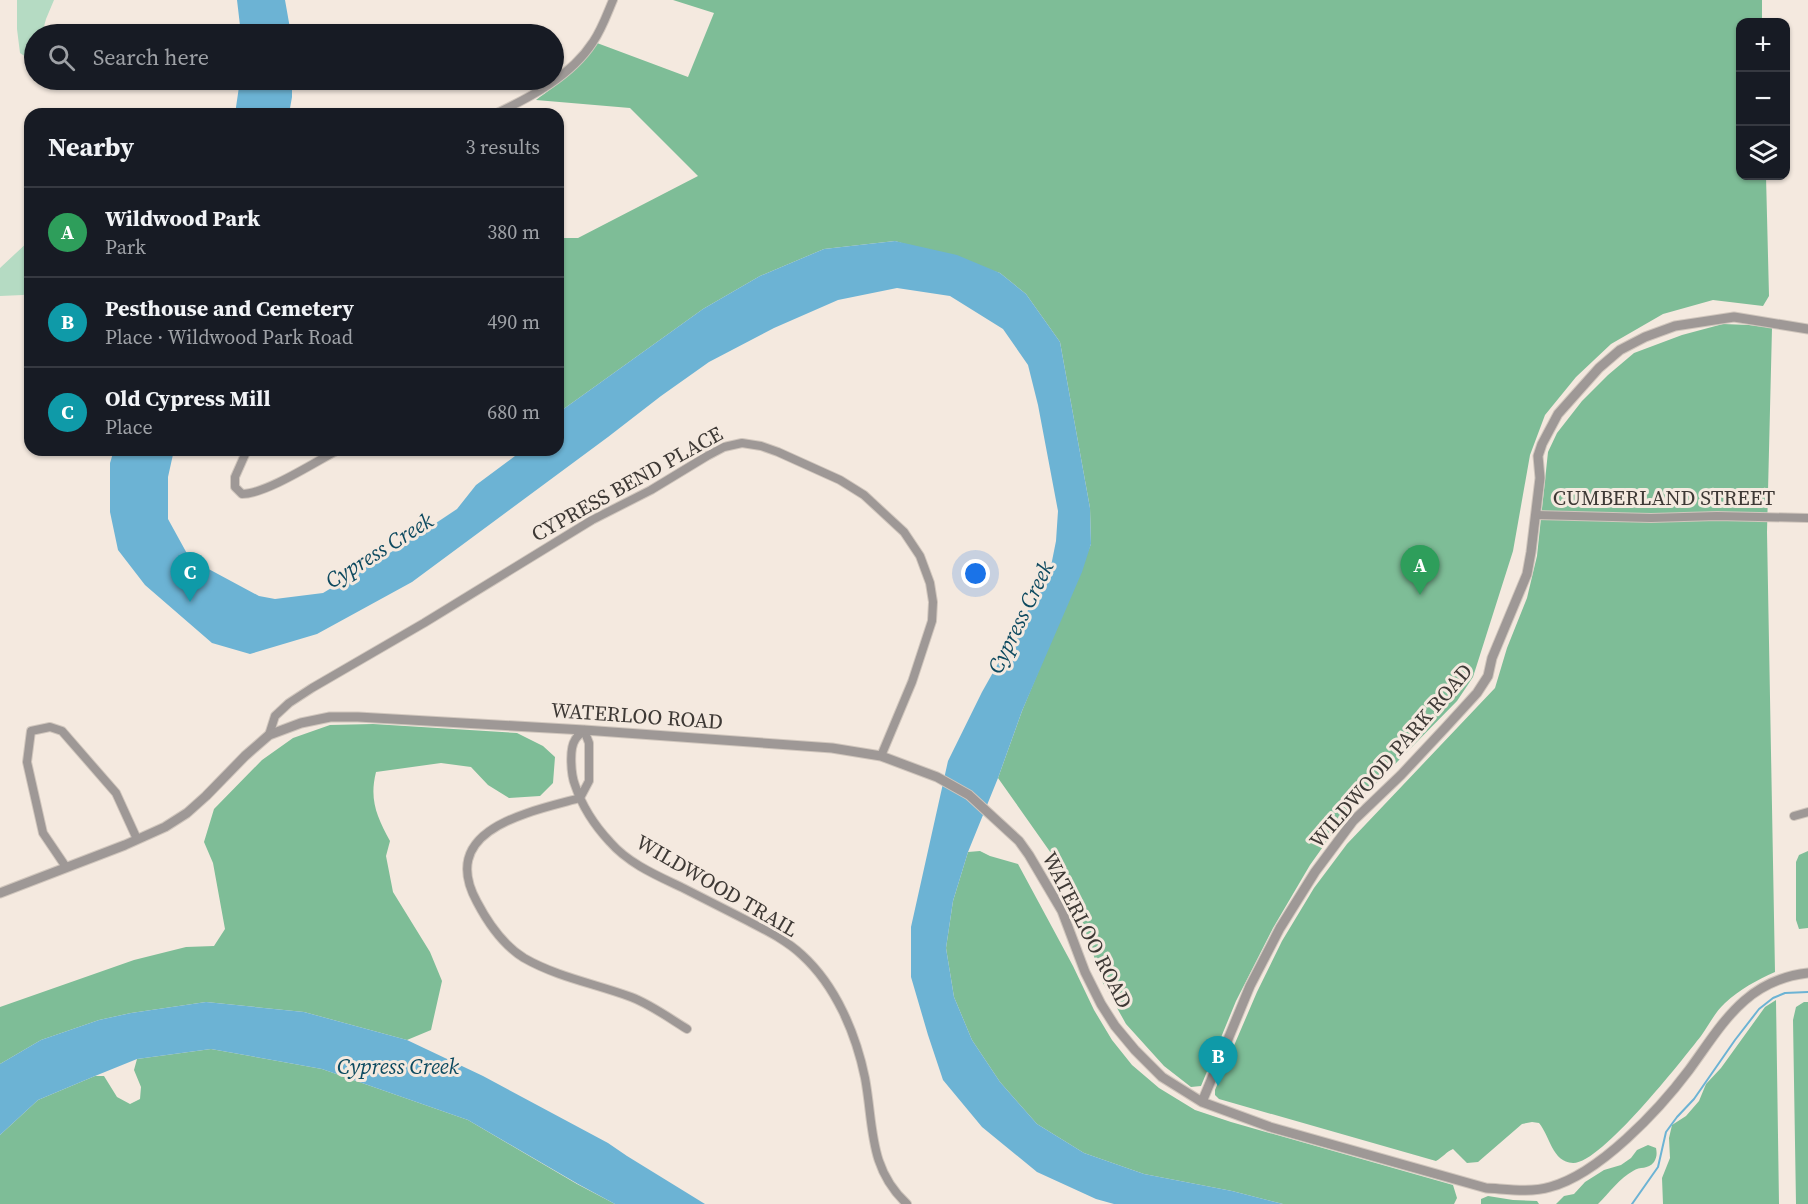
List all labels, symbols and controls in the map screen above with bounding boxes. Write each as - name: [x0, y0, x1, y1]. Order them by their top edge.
- map controls: [1736, 18, 1790, 180]
- button: +: [1736, 18, 1790, 72]
- search box: [24, 24, 564, 90]
- icon: search: [45, 41, 78, 74]
- text: Search here: [93, 42, 209, 72]
- button: −: [1736, 72, 1790, 126]
- button: layers: [1736, 126, 1790, 180]
- text: Nearby: [48, 129, 134, 165]
- text: 3 results: [465, 133, 540, 161]
- text: Wildwood Park: [105, 203, 260, 233]
- text: A: [61, 218, 74, 246]
- text: 380 m: [487, 218, 540, 246]
- text: Park: [105, 233, 146, 261]
- text: Pesthouse and Cemetery: [105, 293, 354, 323]
- text: B: [61, 308, 74, 336]
- text: 490 m: [487, 308, 540, 336]
- text: Place · Wildwood Park Road: [105, 323, 353, 351]
- text: Old Cypress Mill: [105, 383, 271, 413]
- text: C: [61, 398, 74, 426]
- text: 680 m: [487, 398, 540, 426]
- text: Place: [105, 413, 153, 441]
- street label: CYPRESS BEND PLACE: [526, 419, 728, 548]
- street label: CUMBERLAND STREET: [1553, 483, 1775, 512]
- water label: Cypress Creek: [319, 505, 439, 595]
- pin: A: [1400, 546, 1440, 595]
- pin: C: [170, 552, 210, 602]
- water label: Cypress Creek: [980, 555, 1060, 678]
- your location: [961, 559, 990, 588]
- street label: WILDWOOD PARK ROAD: [1302, 657, 1479, 854]
- street label: WATERLOO ROAD: [550, 695, 724, 736]
- street label: WILDWOOD TRAIL: [631, 827, 804, 944]
- street label: WATERLOO ROAD: [1035, 846, 1139, 1013]
- pin: B: [1198, 1036, 1238, 1086]
- water label: Cypress Creek: [337, 1051, 460, 1081]

